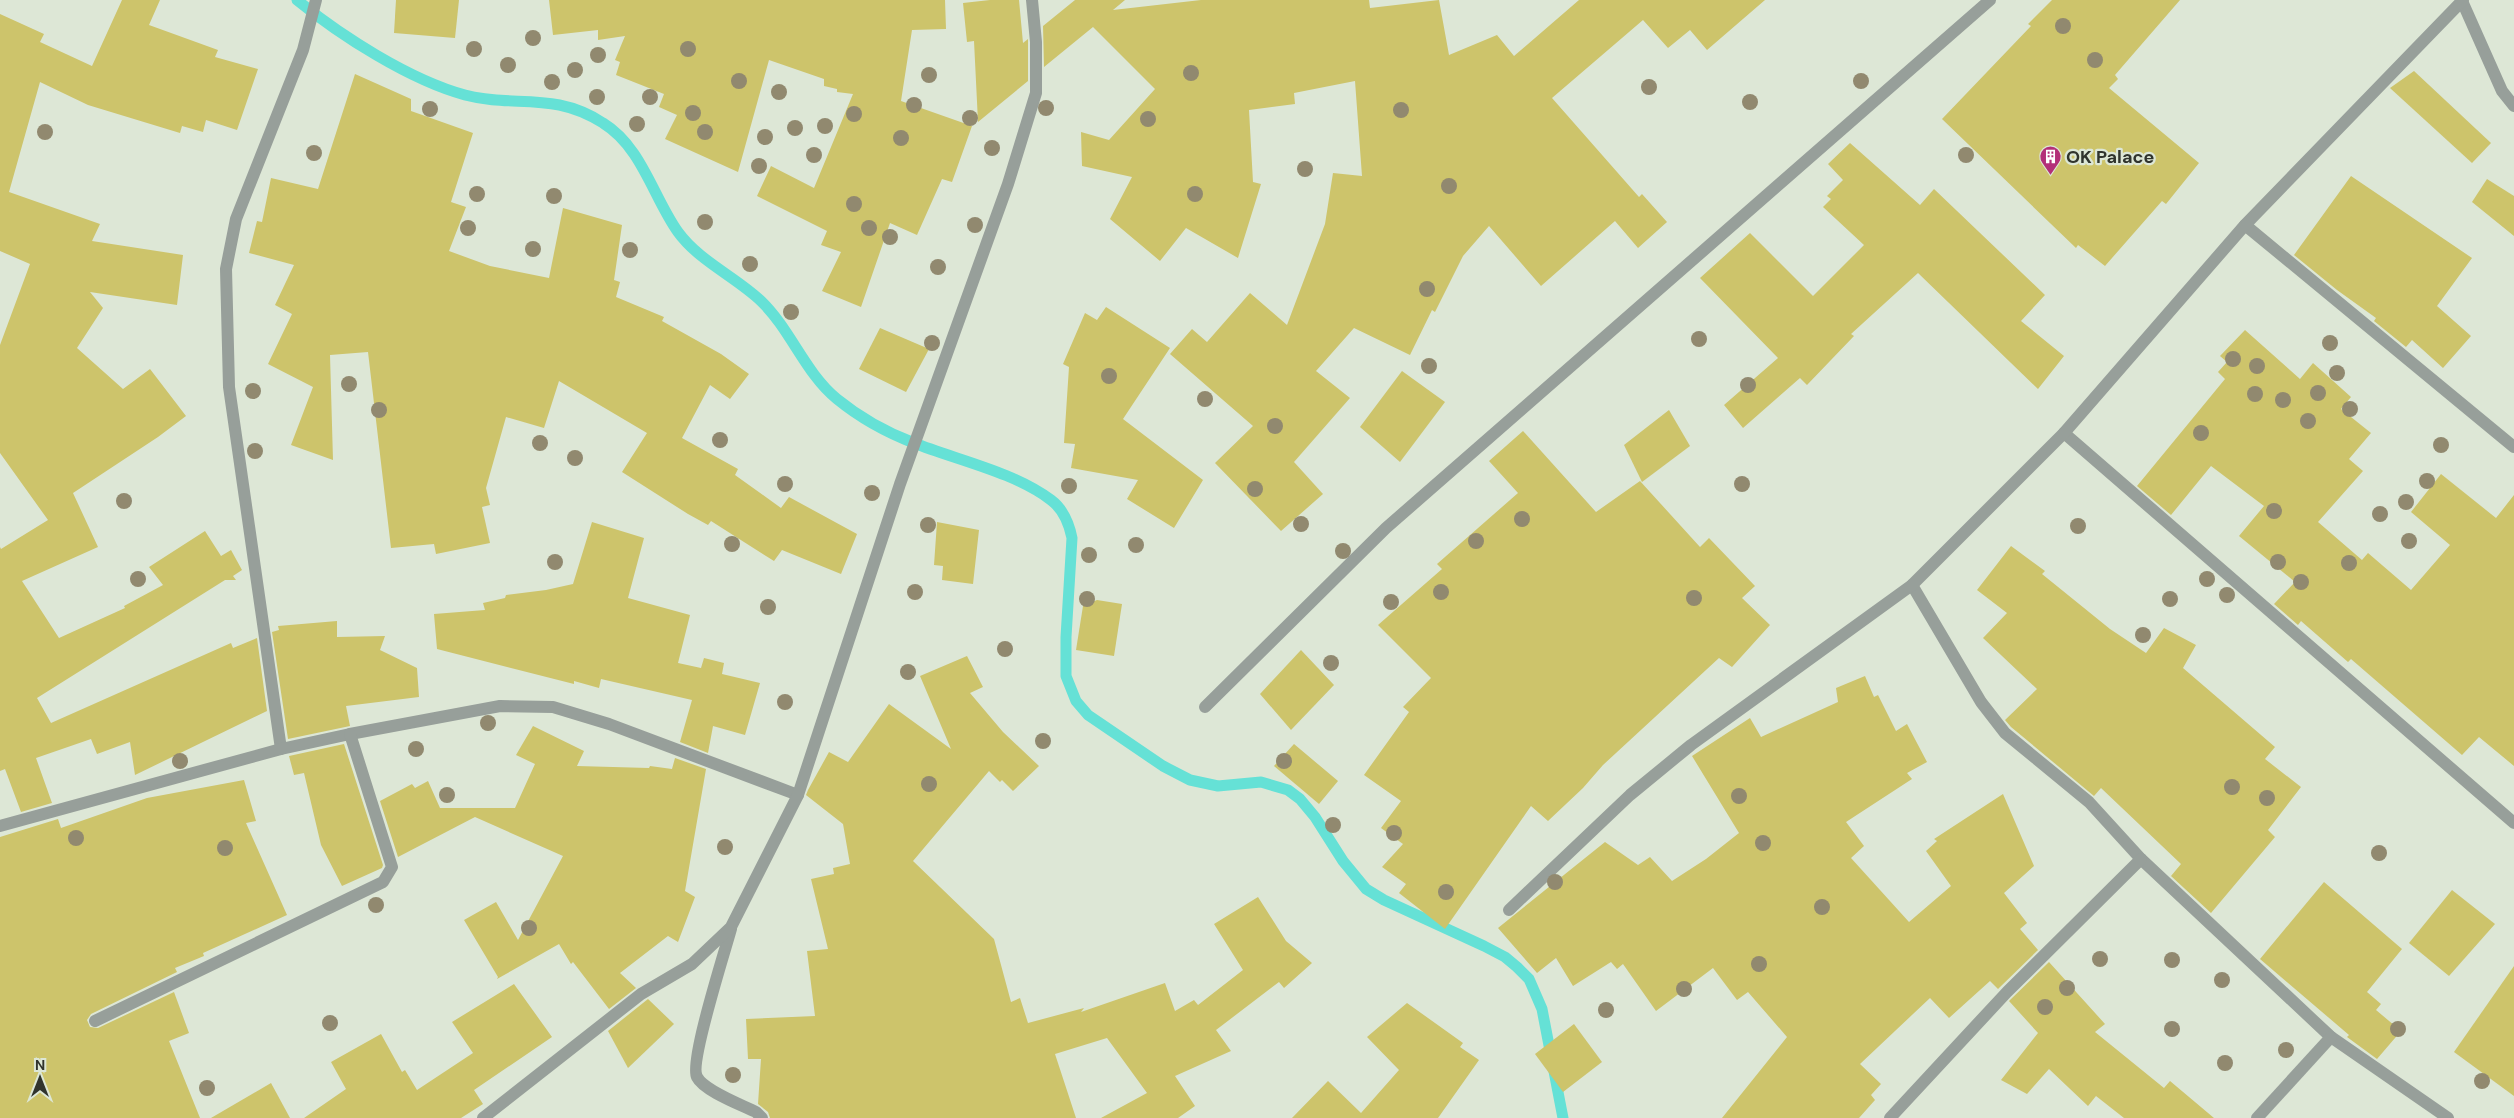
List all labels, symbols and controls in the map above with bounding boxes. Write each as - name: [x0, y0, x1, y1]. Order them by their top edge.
- building icon: OK Palace: [2038, 145, 2062, 176]
- place label: OK Palace: [2066, 145, 2154, 169]
- north arrow: [15, 1053, 65, 1103]
- text: N: [35, 1056, 45, 1074]

